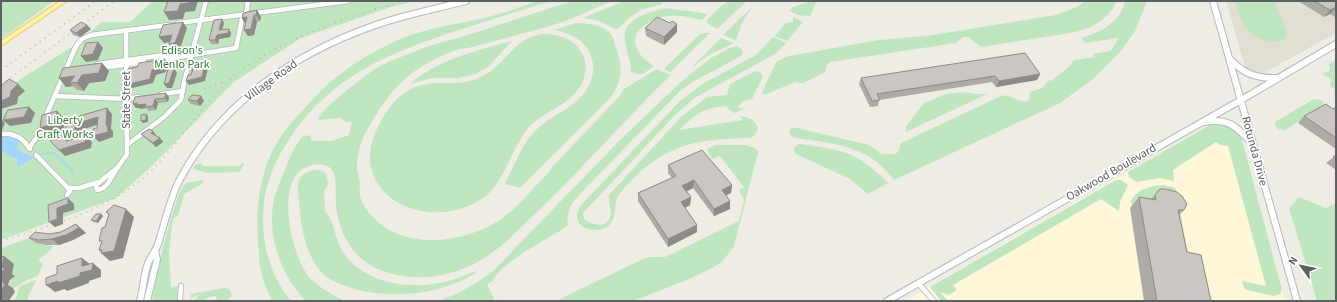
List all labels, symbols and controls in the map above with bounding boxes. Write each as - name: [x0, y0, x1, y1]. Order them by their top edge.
- park label: Edison's Menlo Park: [154, 42, 210, 73]
- street label: Village Road: [242, 56, 301, 105]
- street label: State Street: [118, 71, 135, 129]
- park label: Liberty Craft Works: [36, 112, 94, 143]
- street label: Rotunda Drive: [1237, 115, 1272, 188]
- street label: Oakwood Boulevard: [1063, 140, 1160, 205]
- north arrow: [1281, 246, 1321, 286]
- text: N: [1285, 254, 1301, 268]

